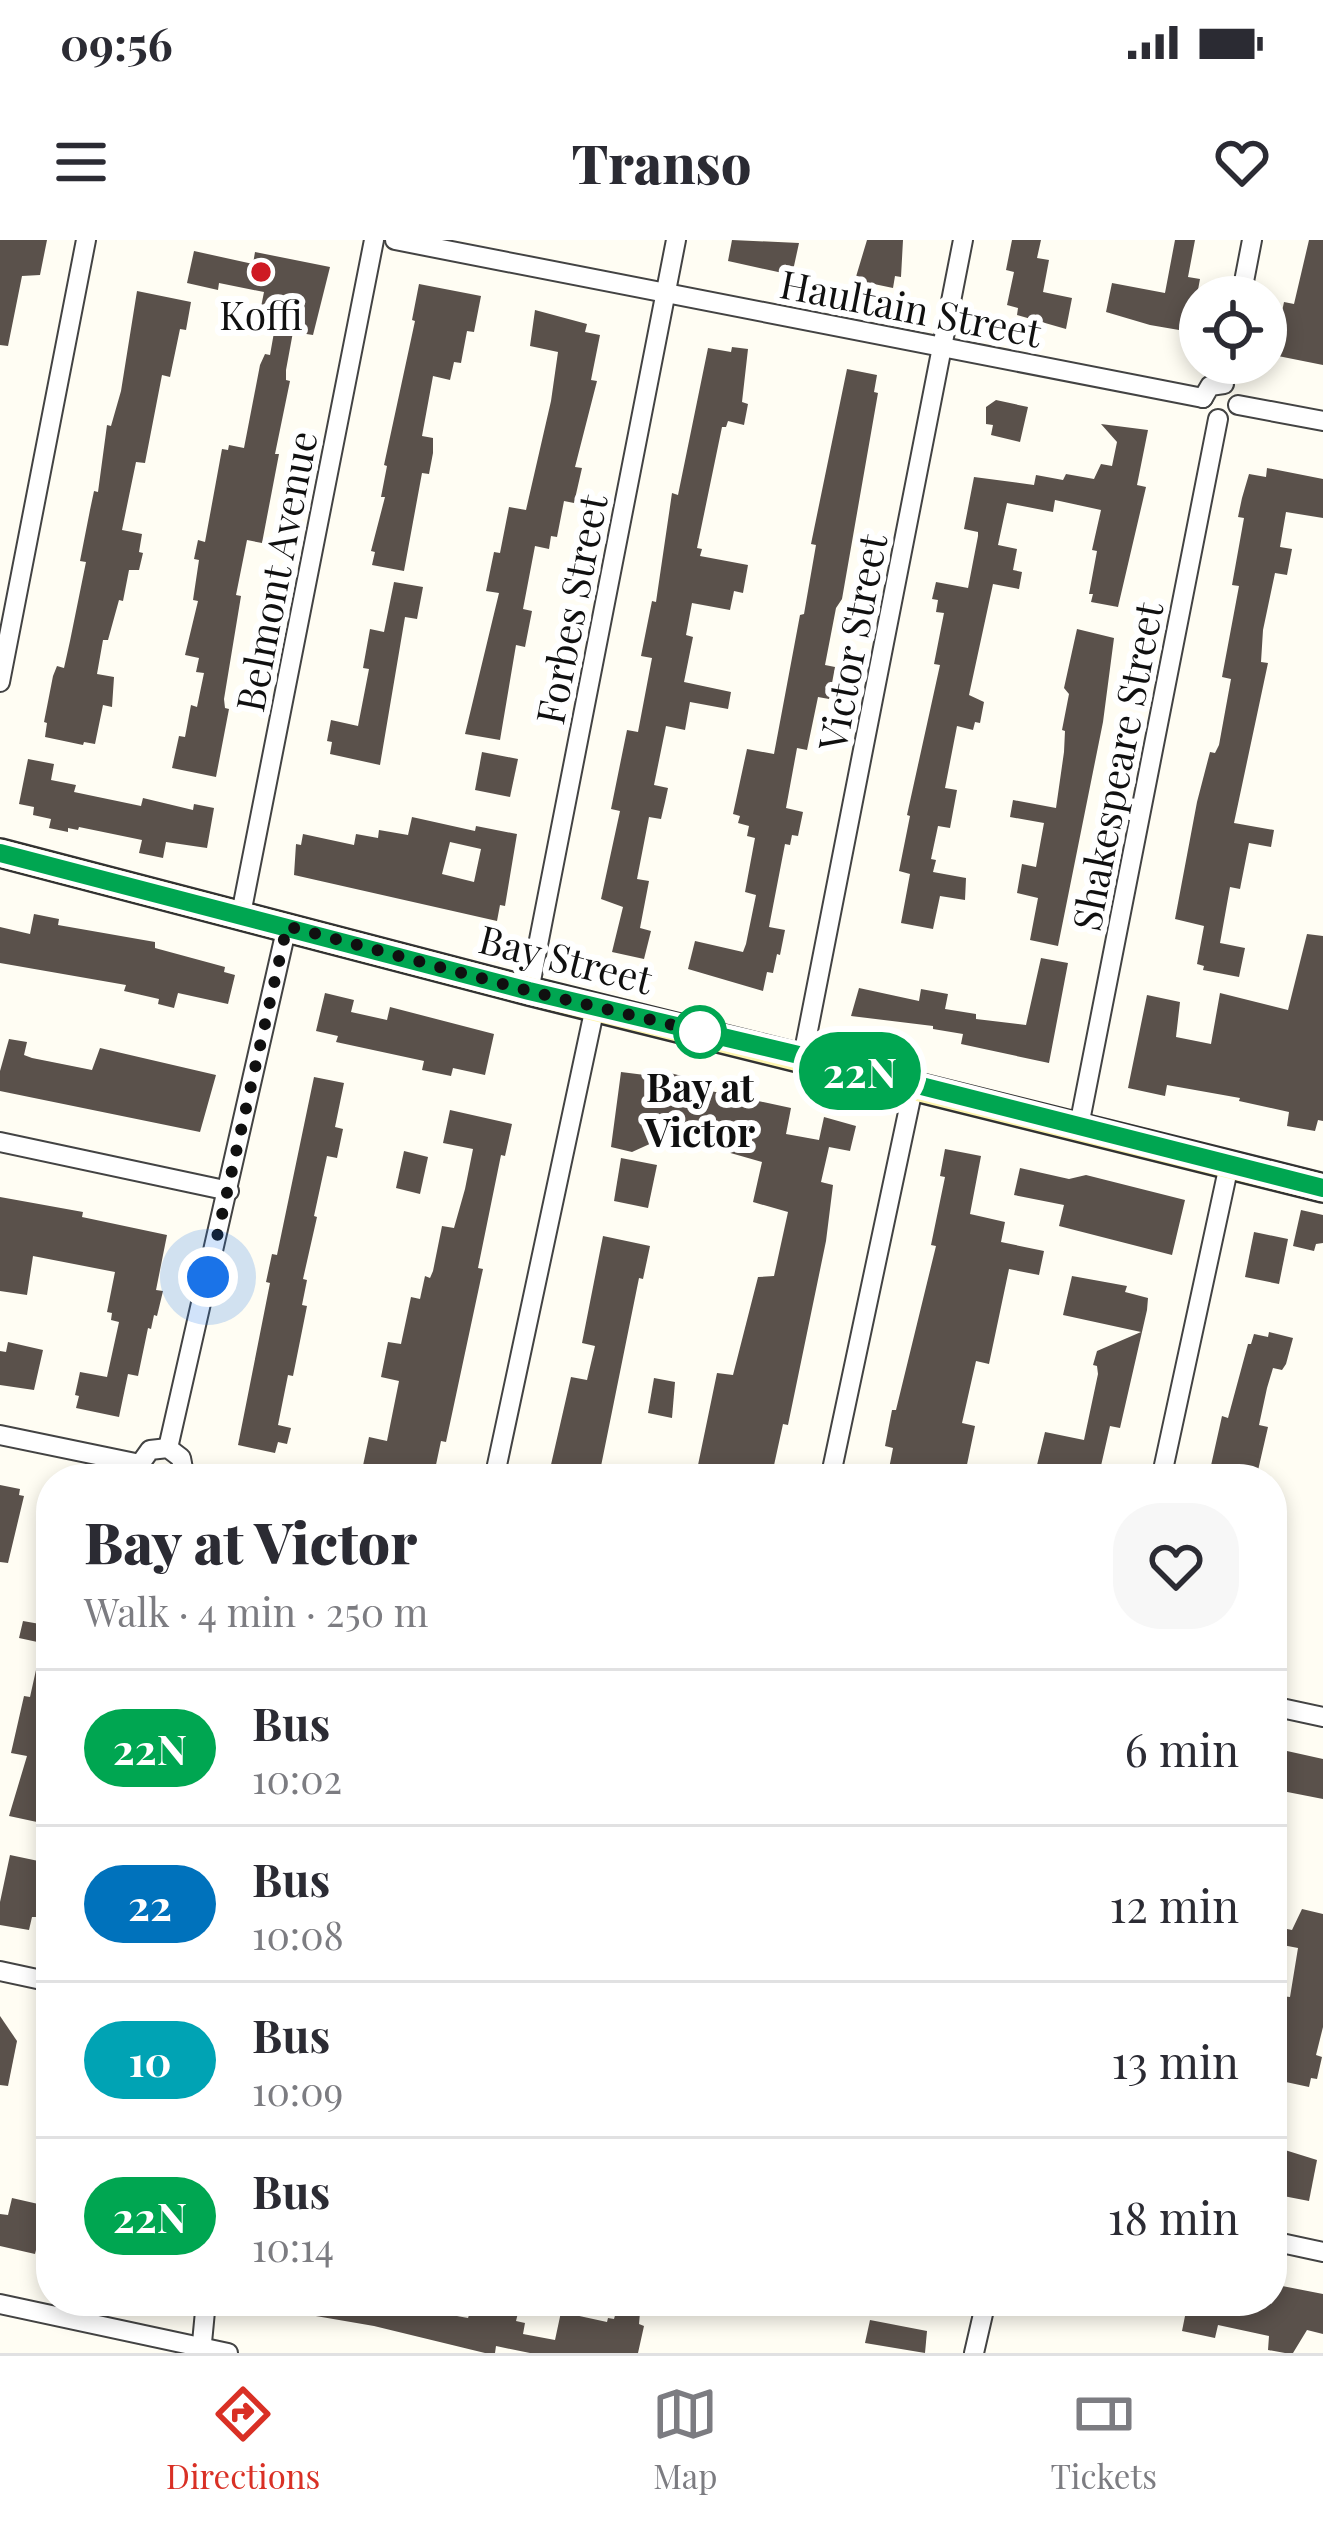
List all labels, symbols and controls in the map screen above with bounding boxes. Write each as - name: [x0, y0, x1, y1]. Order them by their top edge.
- text: 09:56: [60, 12, 173, 72]
- text: Transo: [571, 126, 752, 198]
- icon: menu: [48, 129, 114, 195]
- icon: heart: [1209, 129, 1275, 195]
- street label: Haultain Street: [776, 256, 1047, 358]
- marker: Koffi: [248, 259, 274, 285]
- map controls: [1179, 276, 1287, 384]
- button: locate: [1179, 276, 1287, 384]
- place label: Koffi: [219, 288, 303, 340]
- street label: Belmont Avenue: [222, 426, 328, 716]
- street label: Forbes Street: [522, 489, 618, 728]
- street label: Victor Street: [804, 528, 898, 756]
- street label: Shakespeare Street: [1059, 596, 1174, 935]
- street label: Bay Street: [474, 911, 659, 1005]
- marker: Bay at Victor: [675, 1007, 725, 1057]
- line badge: 22N: [791, 1032, 929, 1110]
- text: 22N: [823, 1043, 897, 1099]
- place label: Bay at Victor: [644, 1060, 755, 1157]
- your location: [178, 1247, 238, 1307]
- text: Bay at Victor: [84, 1502, 417, 1578]
- button: heart: [1113, 1503, 1239, 1629]
- text: Walk · 4 min · 250 m: [84, 1585, 428, 1637]
- text: Bus: [252, 1692, 330, 1752]
- text: 6 min: [1125, 1718, 1239, 1778]
- text: 22N: [113, 1720, 187, 1776]
- text: 10:02: [252, 1752, 342, 1804]
- text: Bus: [252, 1848, 330, 1908]
- text: 12 min: [1110, 1874, 1239, 1934]
- text: 22: [128, 1876, 172, 1932]
- text: 10:08: [252, 1908, 344, 1960]
- text: Bus: [252, 2004, 330, 2064]
- text: 13 min: [1112, 2030, 1239, 2090]
- text: 10: [128, 2032, 172, 2088]
- text: 10:09: [252, 2064, 343, 2116]
- text: Bus: [252, 2160, 330, 2220]
- text: 18 min: [1108, 2186, 1239, 2246]
- text: 22N: [113, 2188, 187, 2244]
- text: 10:14: [252, 2220, 334, 2272]
- tab: Directions: [166, 2381, 320, 2497]
- tab: Map: [652, 2381, 718, 2497]
- tab: Tickets: [1050, 2381, 1157, 2497]

